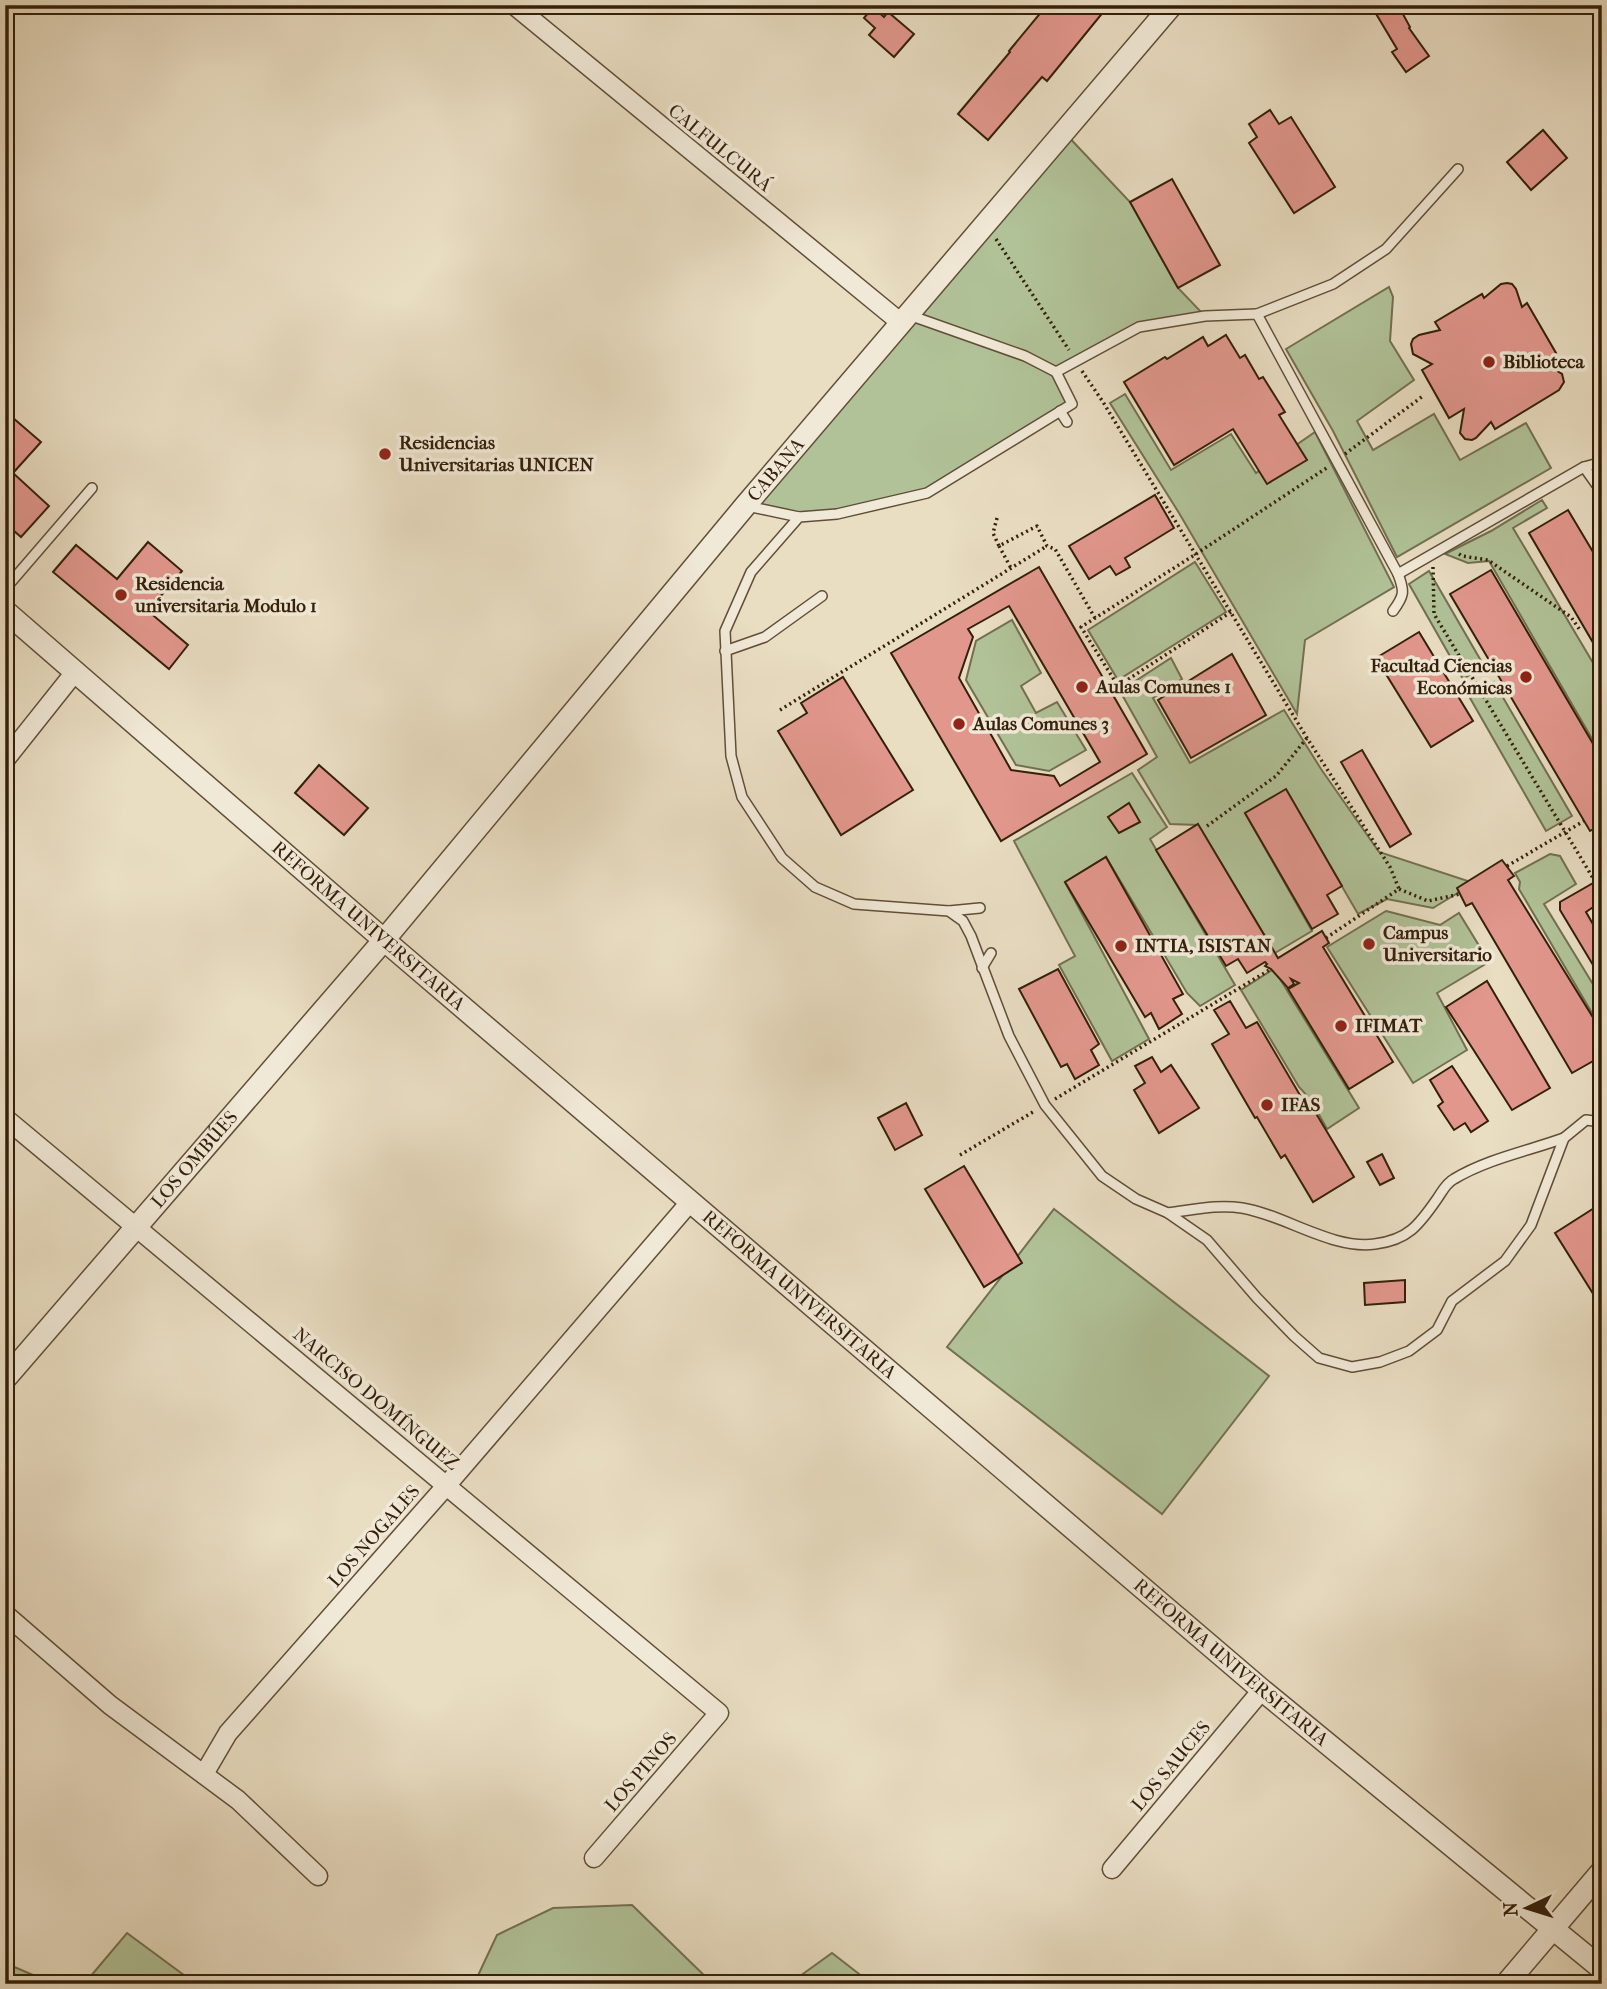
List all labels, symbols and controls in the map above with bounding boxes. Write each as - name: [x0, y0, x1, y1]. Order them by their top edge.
- street label: CALFULCURÁ: [664, 100, 777, 197]
- place label: Biblioteca: [1503, 351, 1585, 373]
- marker: Biblioteca: [1481, 354, 1497, 370]
- place label: Residencias Universitarias UNICEN: [398, 432, 594, 476]
- street label: CABANA: [743, 433, 809, 506]
- marker: Residencias Universitarias UNICEN: [377, 446, 393, 462]
- place label: Residencia universitaria Modulo 1: [134, 573, 317, 617]
- marker: Residencia universitaria Modulo 1: [113, 587, 129, 603]
- place label: Facultad Ciencias Económicas: [1370, 655, 1512, 699]
- marker: Facultad Ciencias Económicas: [1518, 669, 1534, 685]
- place label: Aulas Comunes 1: [1095, 676, 1231, 698]
- marker: Aulas Comunes 1: [1074, 679, 1090, 695]
- place label: Aulas Comunes 3: [972, 713, 1109, 735]
- marker: Aulas Comunes 3: [951, 716, 967, 732]
- street label: REFORMA UNIVERSITARIA: [267, 837, 470, 1016]
- place label: Campus Universitario: [1382, 922, 1492, 966]
- place label: INTIA, ISISTAN: [1135, 935, 1272, 957]
- marker: Campus Universitario: [1361, 936, 1377, 952]
- marker: INTIA, ISISTAN: [1113, 938, 1129, 954]
- place label: IFIMAT: [1355, 1015, 1423, 1037]
- marker: IFIMAT: [1333, 1018, 1349, 1034]
- place label: IFAS: [1281, 1094, 1321, 1116]
- marker: IFAS: [1259, 1097, 1275, 1113]
- street label: LOS OMBÚES: [147, 1106, 242, 1212]
- street label: REFORMA UNIVERSITARIA: [698, 1206, 901, 1384]
- street label: NARCISO DOMÍNGUEZ: [289, 1323, 464, 1475]
- street label: LOS NOGALES: [324, 1480, 424, 1592]
- street label: REFORMA UNIVERSITARIA: [1129, 1574, 1333, 1751]
- street label: LOS SAUCES: [1127, 1716, 1215, 1816]
- street label: LOS PINOS: [600, 1728, 682, 1816]
- north arrow: [1492, 1874, 1562, 1944]
- text: N: [1500, 1901, 1523, 1917]

